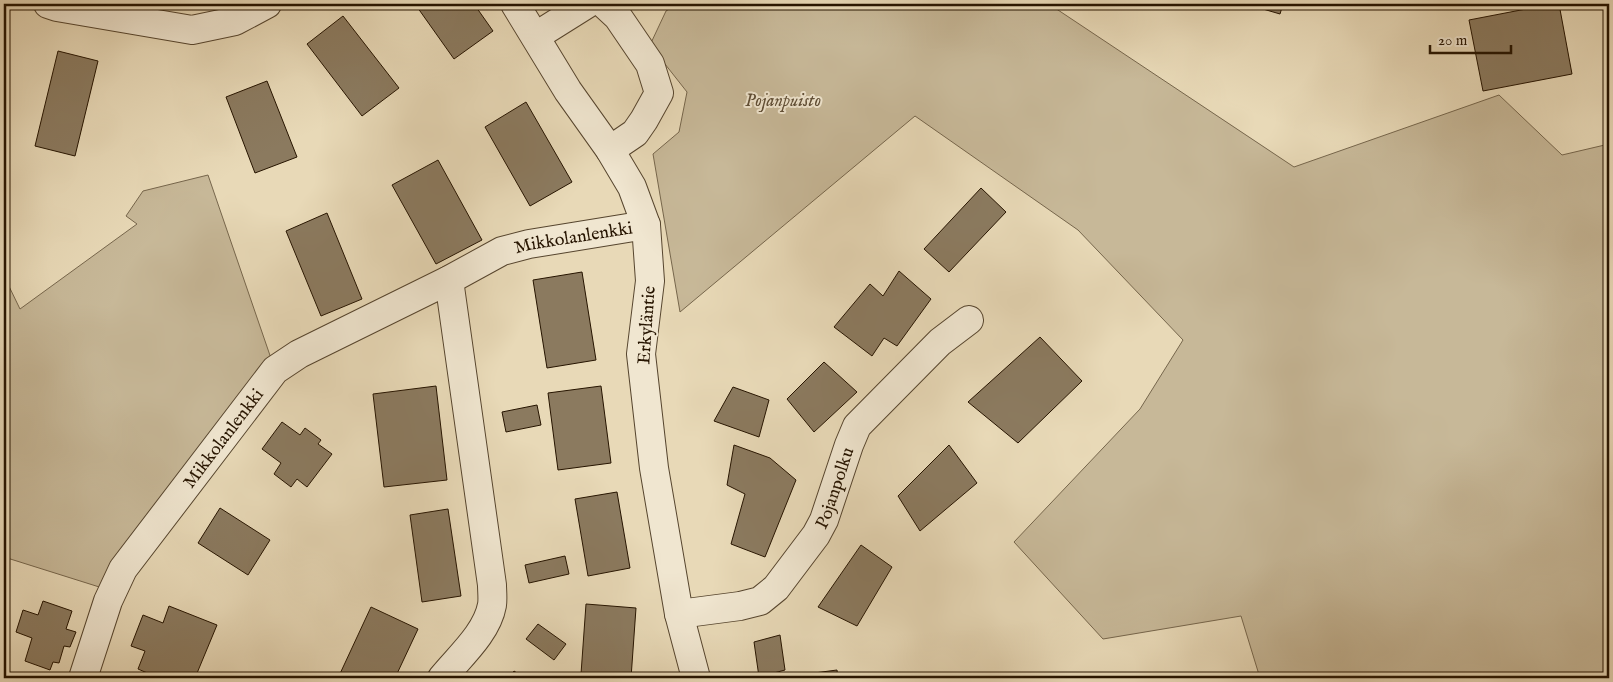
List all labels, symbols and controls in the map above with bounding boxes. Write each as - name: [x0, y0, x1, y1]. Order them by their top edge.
- scale bar: [1430, 22, 1512, 54]
- text: 20 m: [1438, 31, 1468, 50]
- park label: Pojanpuisto: [745, 90, 821, 113]
- street label: Mikkolanlenkki: [512, 217, 635, 260]
- street label: Erkyläntie: [633, 285, 662, 365]
- street label: Mikkolanlenkki: [179, 384, 270, 494]
- street label: Pojanpolku: [811, 445, 860, 534]

